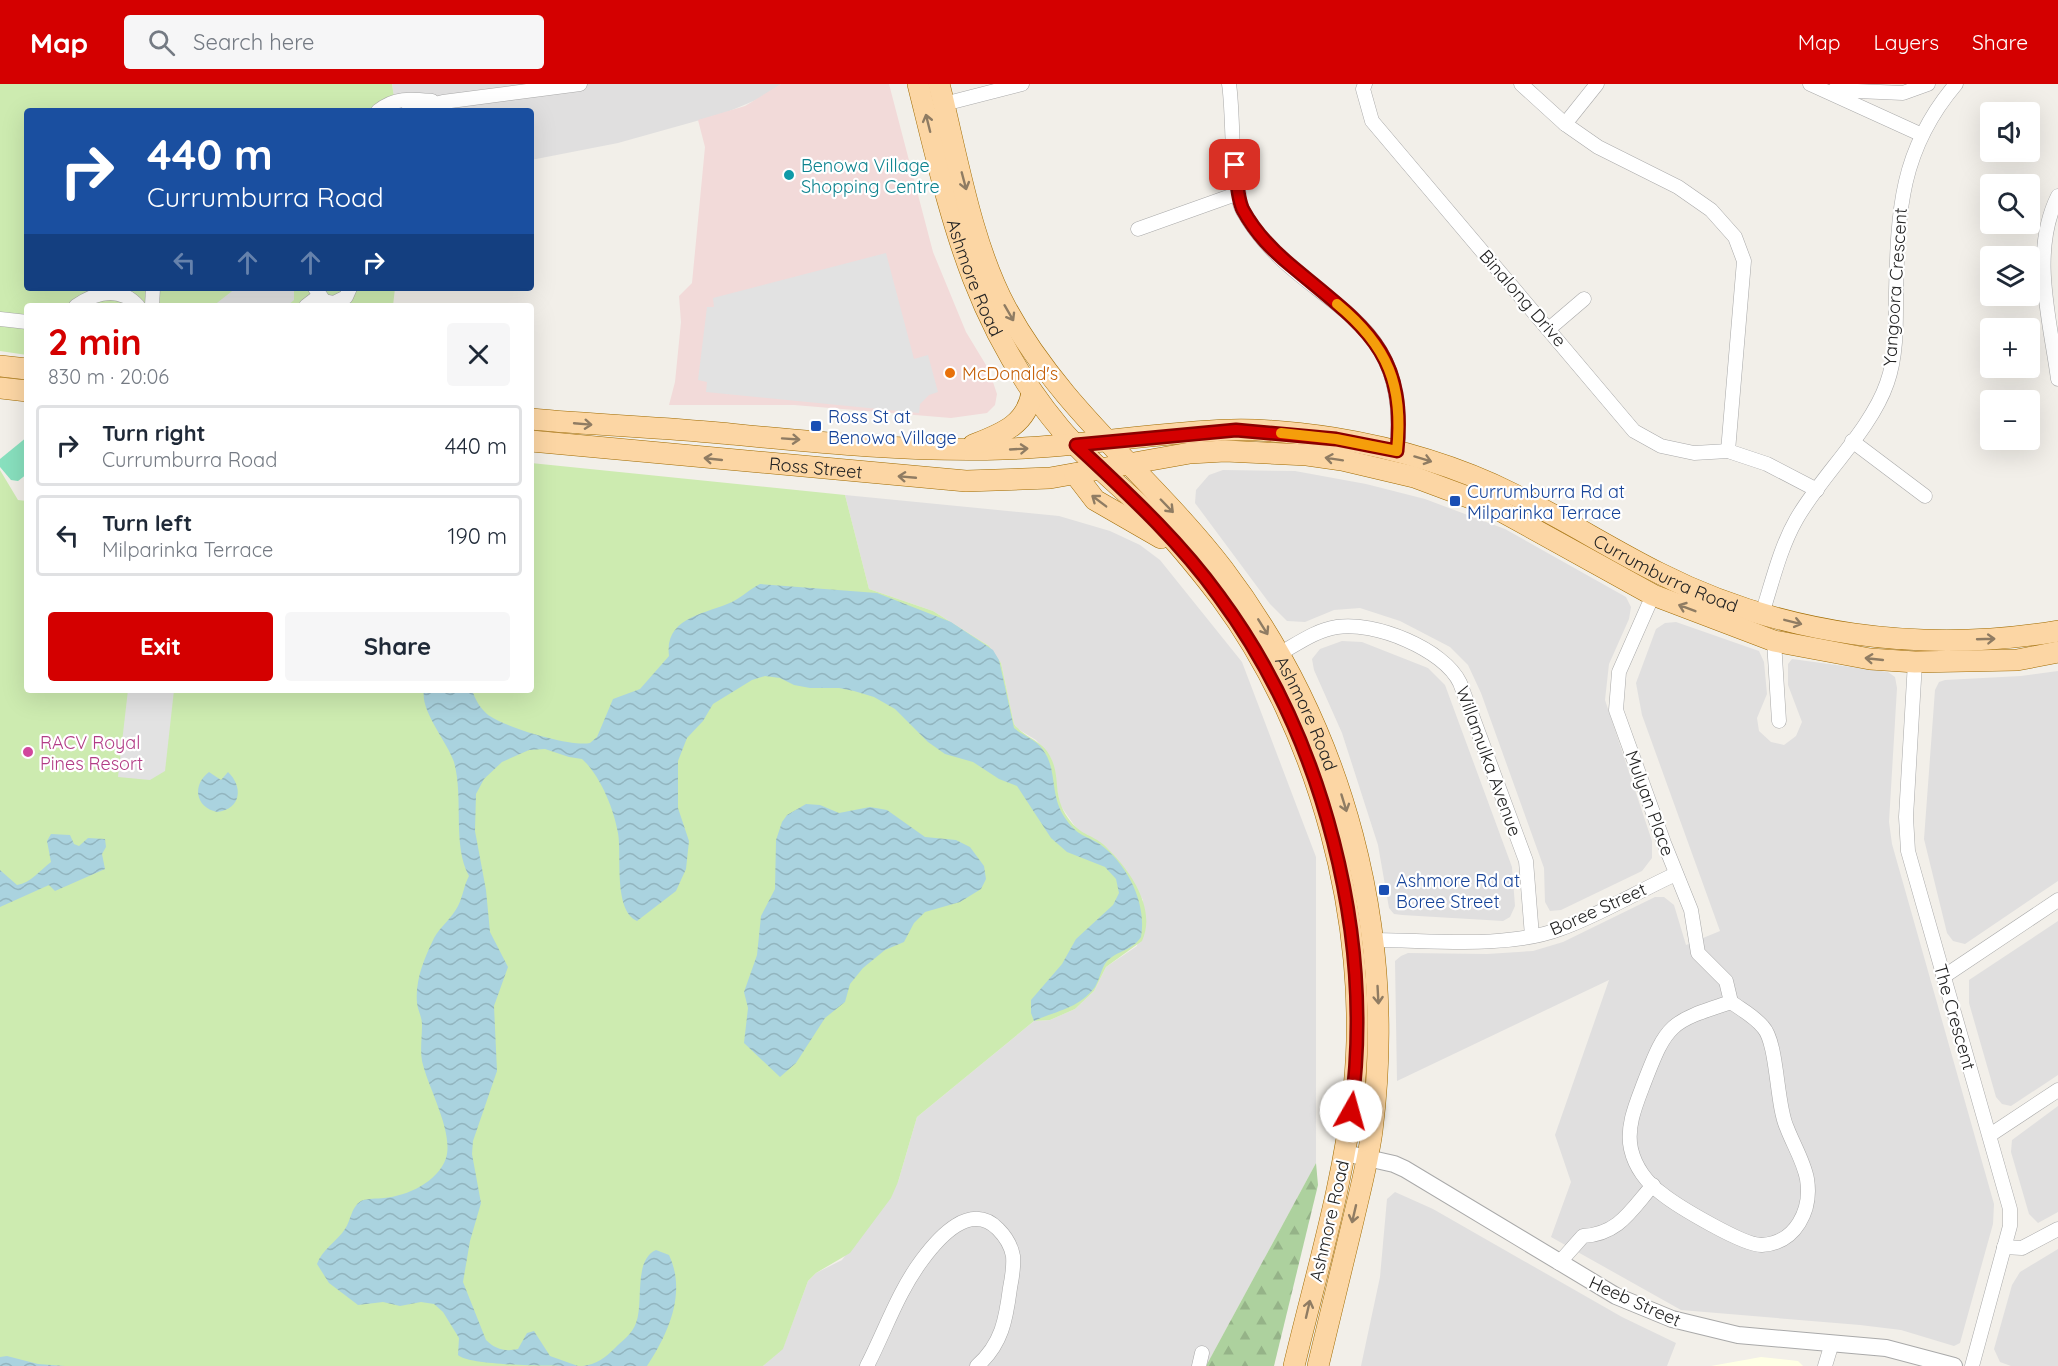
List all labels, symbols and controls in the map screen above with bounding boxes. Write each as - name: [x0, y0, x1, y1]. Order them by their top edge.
- search box: [124, 15, 544, 69]
- text: Map: [30, 25, 88, 60]
- icon: search: [145, 26, 178, 59]
- text: Search here: [193, 28, 315, 56]
- text: Map: [1798, 29, 1841, 55]
- text: Layers: [1874, 29, 1939, 55]
- text: Share: [1972, 29, 2028, 55]
- map controls: [1980, 102, 2040, 450]
- button: sound: [1980, 102, 2040, 162]
- one-way arrow: [921, 114, 933, 133]
- text: 440 m: [147, 128, 273, 181]
- icon: right: [48, 132, 126, 210]
- pin: [1209, 139, 1260, 190]
- icon: arrive: [1218, 148, 1251, 181]
- place label: Benowa Village Shopping Centre: [801, 154, 940, 198]
- marker: Benowa Village Shopping Centre: [782, 168, 796, 182]
- one-way arrow: [958, 171, 970, 190]
- button: search: [1980, 174, 2040, 234]
- text: Currumburra Road: [147, 180, 384, 214]
- street label: Yangoora Crescent: [1878, 207, 1912, 367]
- street label: Ashmore Road: [942, 216, 1008, 340]
- street label: Binalong Drive: [1474, 245, 1572, 351]
- icon: left: [168, 246, 201, 279]
- icon: ahead: [231, 246, 264, 279]
- icon: ahead: [294, 246, 327, 279]
- icon: right: [357, 246, 390, 279]
- button: layers: [1980, 246, 2040, 306]
- one-way arrow: [1004, 304, 1015, 322]
- button: +: [1980, 318, 2040, 378]
- text: 2 min: [48, 319, 142, 364]
- button: close: [447, 323, 510, 386]
- place label: McDonald's: [962, 362, 1058, 385]
- text: 830 m · 20:06: [48, 364, 169, 389]
- marker: McDonald's: [943, 366, 957, 380]
- button: −: [1980, 390, 2040, 450]
- place label: Ross St at Benowa Village: [828, 405, 957, 449]
- text: Turn right: [102, 419, 206, 447]
- one-way arrow: [572, 419, 592, 430]
- marker: Ross St at Benowa Village: [809, 419, 823, 433]
- icon: right: [51, 429, 84, 462]
- text: 440 m: [445, 432, 507, 460]
- one-way arrow: [781, 434, 801, 445]
- one-way arrow: [1008, 443, 1028, 454]
- text: Currumburra Road: [102, 447, 277, 472]
- street label: Ross Street: [768, 451, 864, 483]
- one-way arrow: [1325, 453, 1345, 464]
- one-way arrow: [704, 454, 724, 465]
- one-way arrow: [1413, 454, 1432, 465]
- one-way arrow: [898, 471, 918, 482]
- place label: Currumburra Rd at Milparinka Terrace: [1467, 480, 1625, 524]
- one-way arrow: [1091, 494, 1107, 507]
- marker: Currumburra Rd at Milparinka Terrace: [1448, 494, 1462, 508]
- one-way arrow: [1160, 498, 1175, 513]
- text: Turn left: [102, 509, 192, 537]
- icon: left: [51, 519, 84, 552]
- text: 190 m: [447, 522, 507, 550]
- street label: Currumburra Road: [1589, 528, 1741, 617]
- text: Milparinka Terrace: [102, 537, 273, 562]
- one-way arrow: [1678, 602, 1697, 613]
- button: Exit: [48, 612, 273, 681]
- button: Share: [285, 612, 510, 681]
- one-way arrow: [1783, 616, 1802, 628]
- one-way arrow: [1257, 618, 1269, 635]
- one-way arrow: [1975, 633, 1995, 645]
- street label: Ashmore Road: [1271, 651, 1343, 774]
- one-way arrow: [1865, 653, 1885, 664]
- street label: Willamulka Avenue: [1451, 683, 1527, 839]
- place label: RACV Royal Pines Resort: [40, 731, 143, 775]
- marker: RACV Royal Pines Resort: [21, 745, 35, 759]
- street label: Mulyan Place: [1620, 747, 1680, 859]
- one-way arrow: [1339, 793, 1350, 812]
- place label: Ashmore Rd at Boree Street: [1396, 869, 1520, 913]
- street label: Boree Street: [1546, 877, 1650, 941]
- marker: Ashmore Rd at Boree Street: [1377, 883, 1391, 897]
- street label: The Crescent: [1929, 961, 1981, 1073]
- one-way arrow: [1372, 984, 1383, 1004]
- position arrow: [1319, 1079, 1383, 1143]
- street label: Ashmore Road: [1304, 1158, 1354, 1284]
- one-way arrow: [1348, 1204, 1360, 1223]
- street label: Heeb Street: [1585, 1270, 1685, 1332]
- one-way arrow: [1303, 1300, 1314, 1319]

